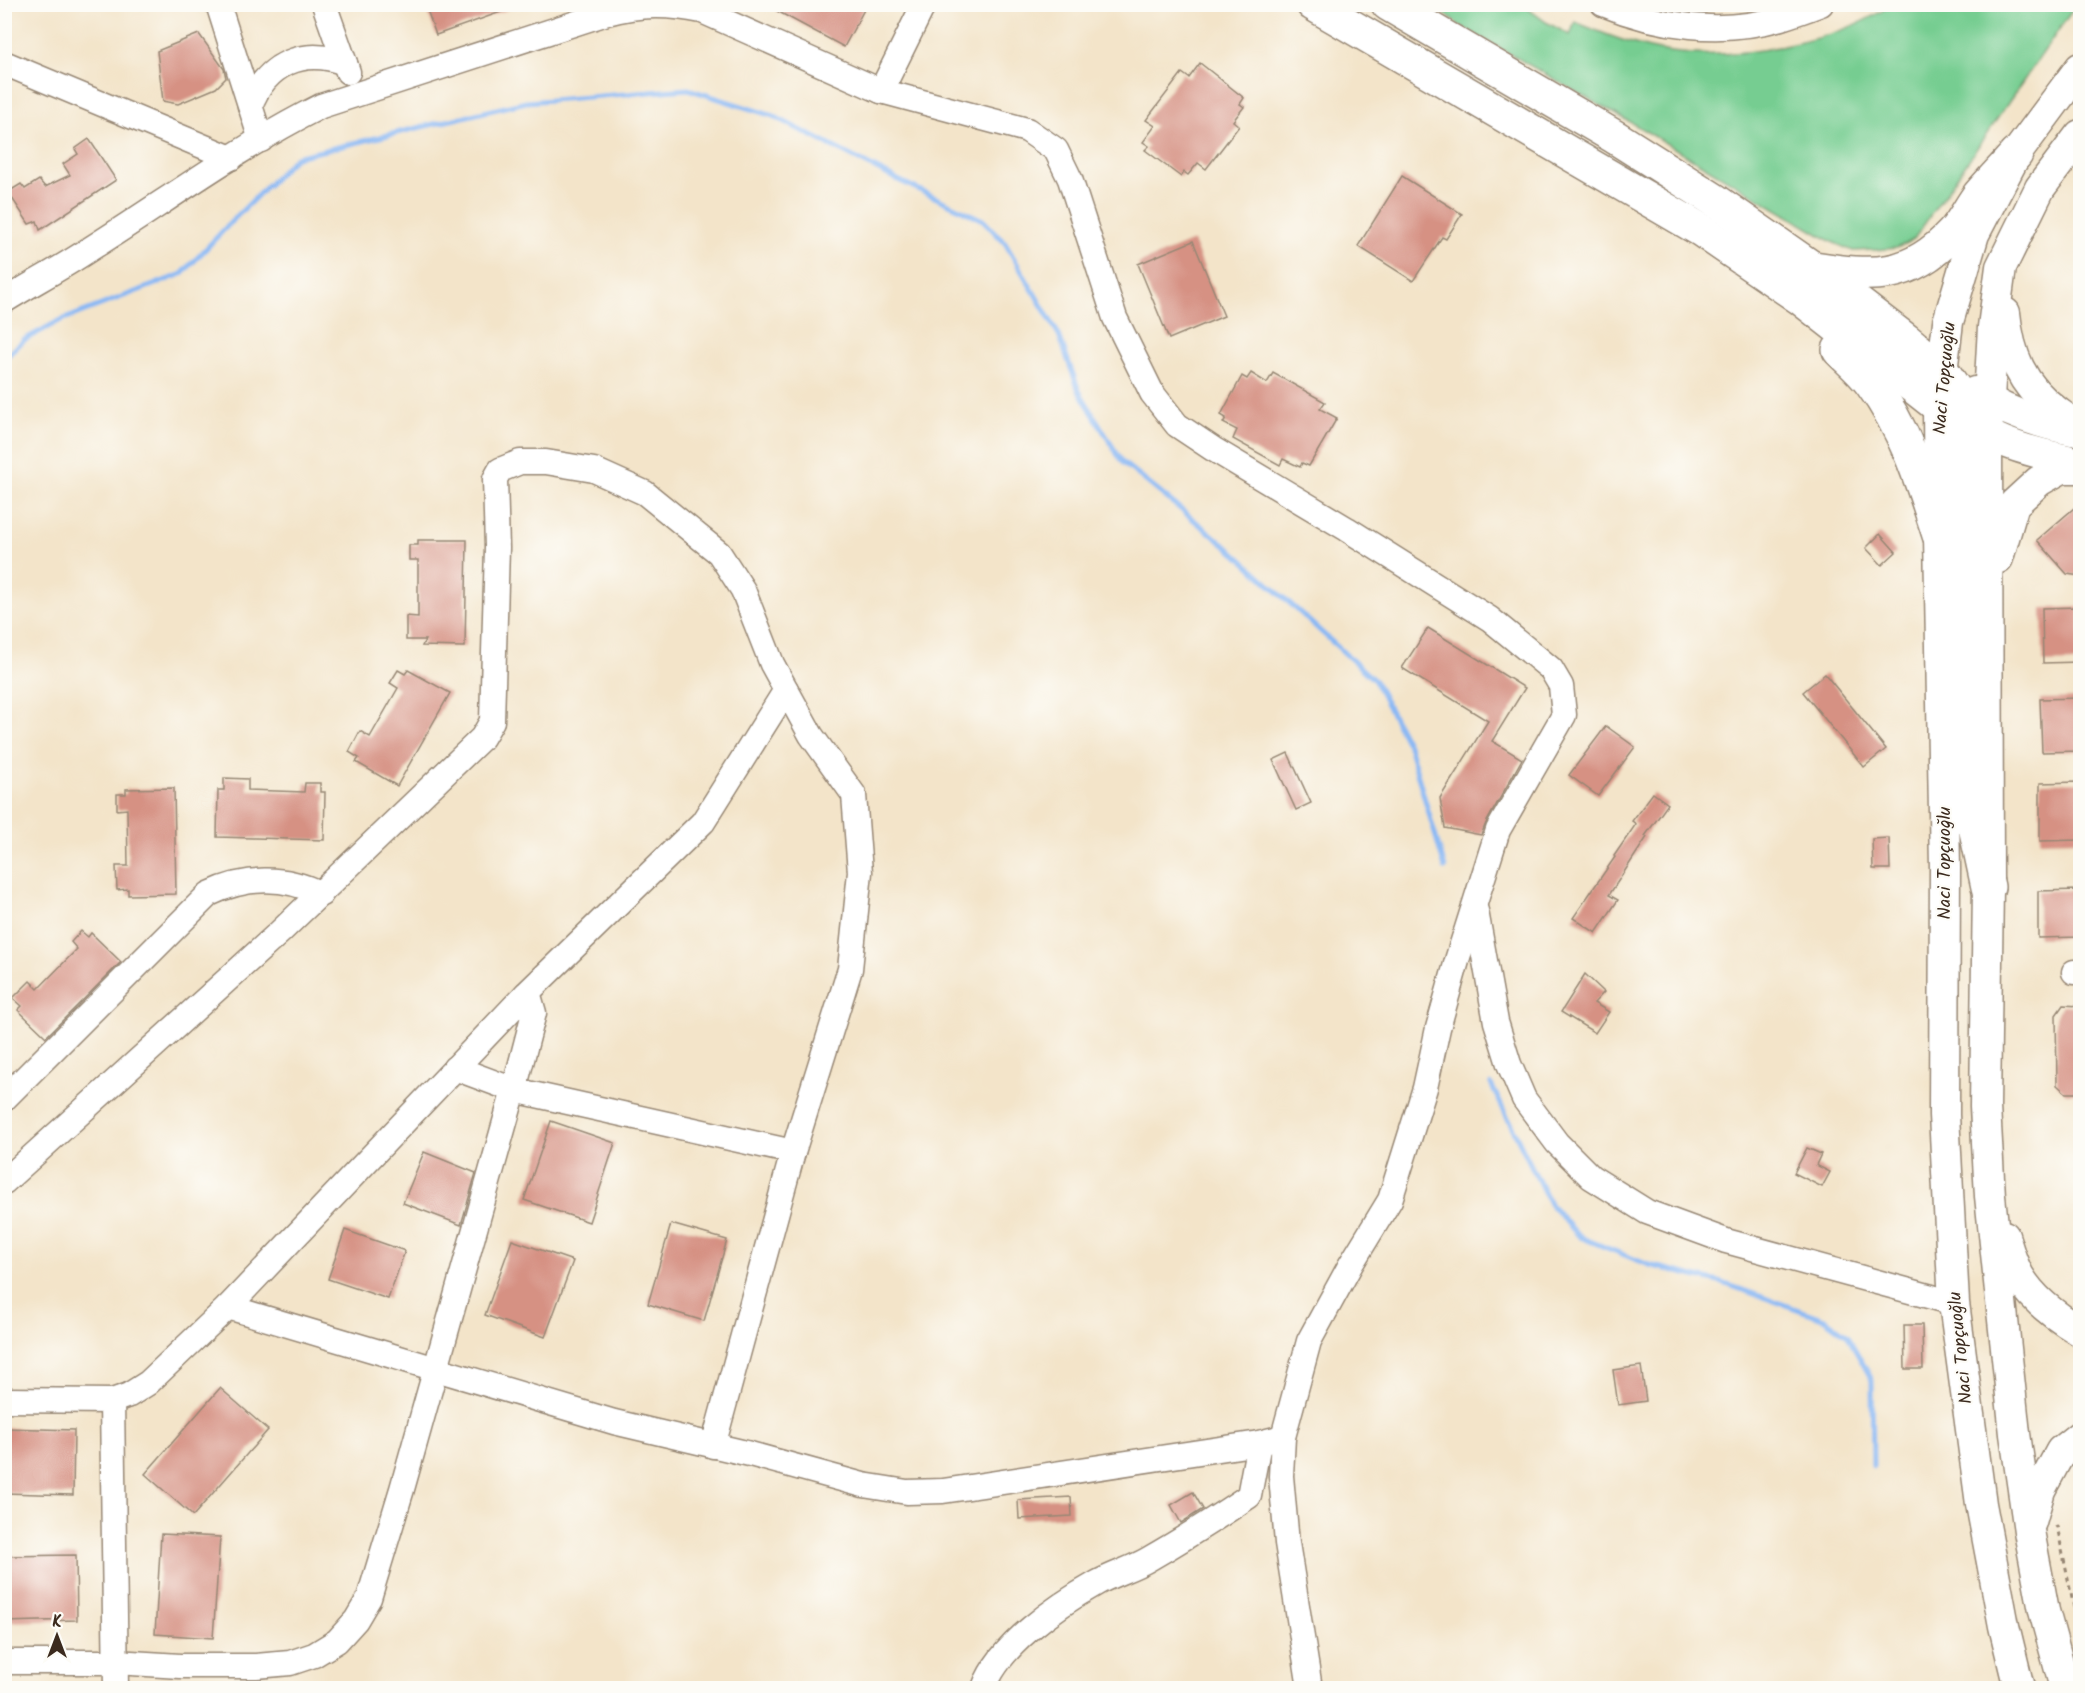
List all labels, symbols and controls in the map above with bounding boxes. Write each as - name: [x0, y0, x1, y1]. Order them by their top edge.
- street label: Naci Topçuoğlu: [1926, 320, 1965, 436]
- street label: Naci Topçuoğlu: [1931, 806, 1960, 919]
- street label: Naci Topçuoğlu: [1941, 1290, 1982, 1406]
- north arrow: [27, 1606, 87, 1666]
- text: K: [52, 1610, 62, 1635]

